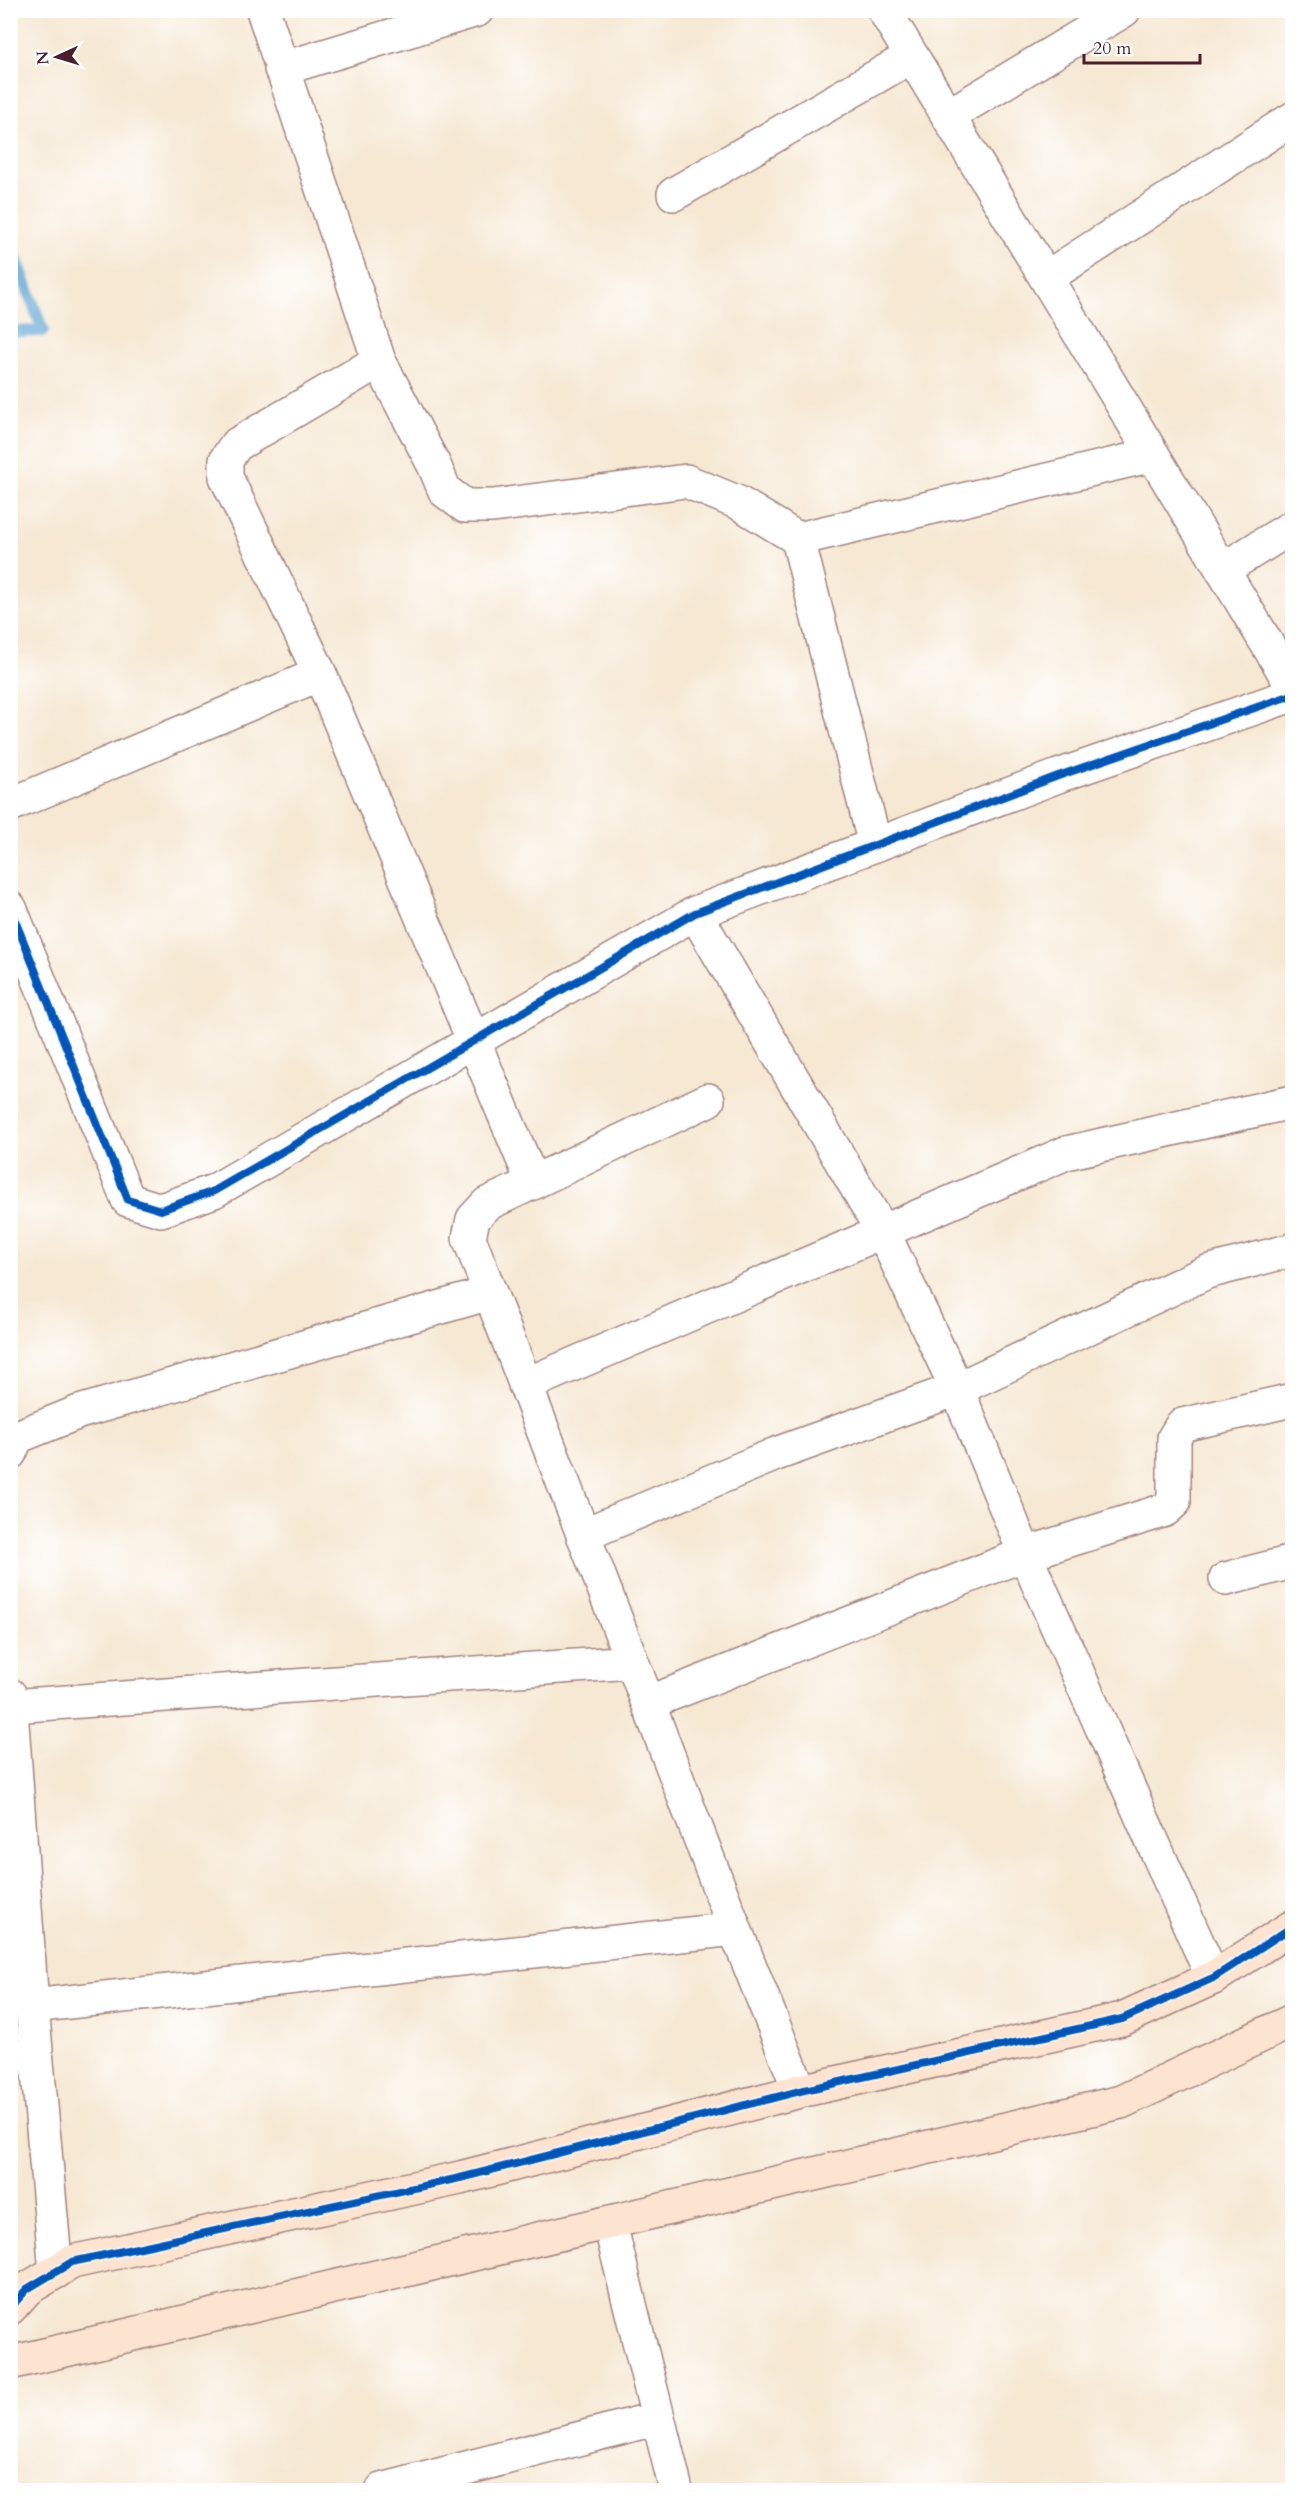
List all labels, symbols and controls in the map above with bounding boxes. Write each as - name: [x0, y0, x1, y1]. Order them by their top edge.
- north arrow: [27, 27, 87, 87]
- scale bar: [1084, 27, 1200, 65]
- text: 20 m: [1093, 36, 1132, 61]
- text: N: [32, 50, 54, 66]

